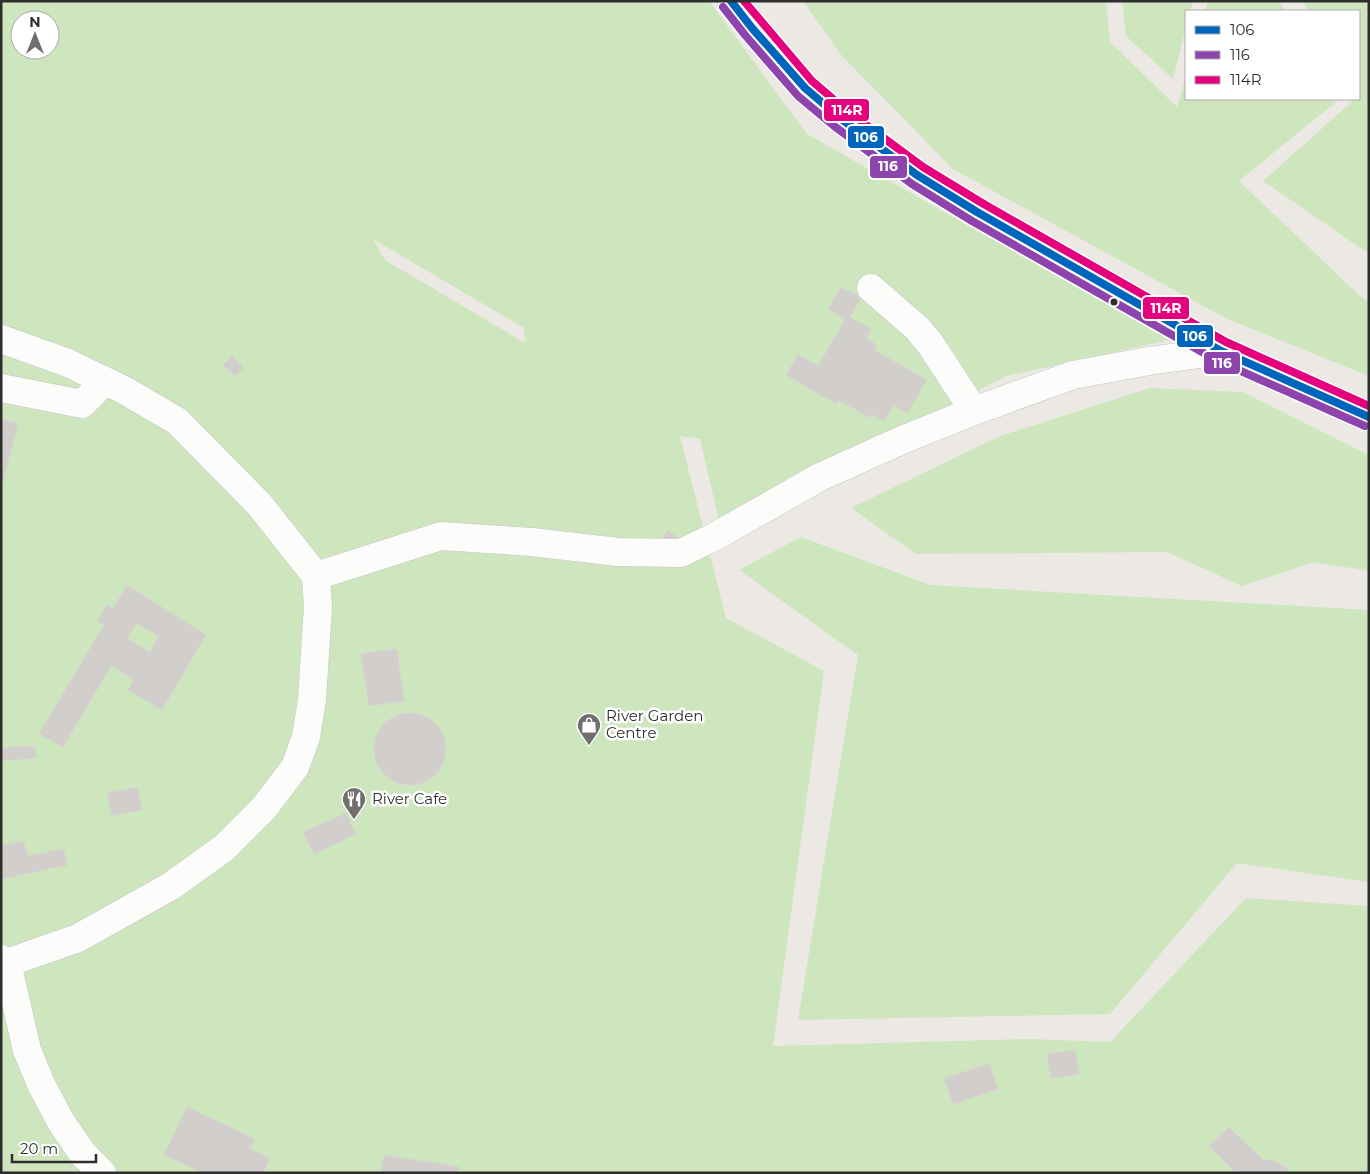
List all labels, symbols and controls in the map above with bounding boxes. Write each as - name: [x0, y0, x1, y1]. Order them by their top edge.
- north arrow: [10, 10, 60, 60]
- legend: [1185, 10, 1360, 100]
- text: N: [29, 13, 41, 31]
- text: 106: [1230, 20, 1254, 39]
- text: 116: [1230, 45, 1250, 64]
- text: 114R: [1230, 70, 1262, 89]
- line badge: 114R: [823, 98, 870, 122]
- text: 114R: [832, 101, 862, 119]
- line badge: 106: [847, 125, 885, 149]
- text: 106: [854, 128, 878, 146]
- line badge: 116: [869, 155, 908, 179]
- text: 116: [878, 157, 898, 175]
- line badge: 114R: [1142, 296, 1190, 320]
- unlabelled marker: [1109, 297, 1119, 307]
- text: 114R: [1151, 299, 1181, 317]
- line badge: 106: [1176, 324, 1214, 348]
- text: 106: [1183, 327, 1207, 345]
- line badge: 116: [1203, 351, 1241, 375]
- text: 116: [1212, 354, 1232, 372]
- place label: River Garden Centre: [606, 706, 703, 742]
- shop icon: River Garden Centre: [576, 712, 602, 746]
- restaurant icon: River Cafe: [341, 786, 367, 820]
- place label: River Cafe: [372, 789, 447, 808]
- scale bar: [12, 1132, 96, 1164]
- text: 20 m: [20, 1139, 58, 1158]

